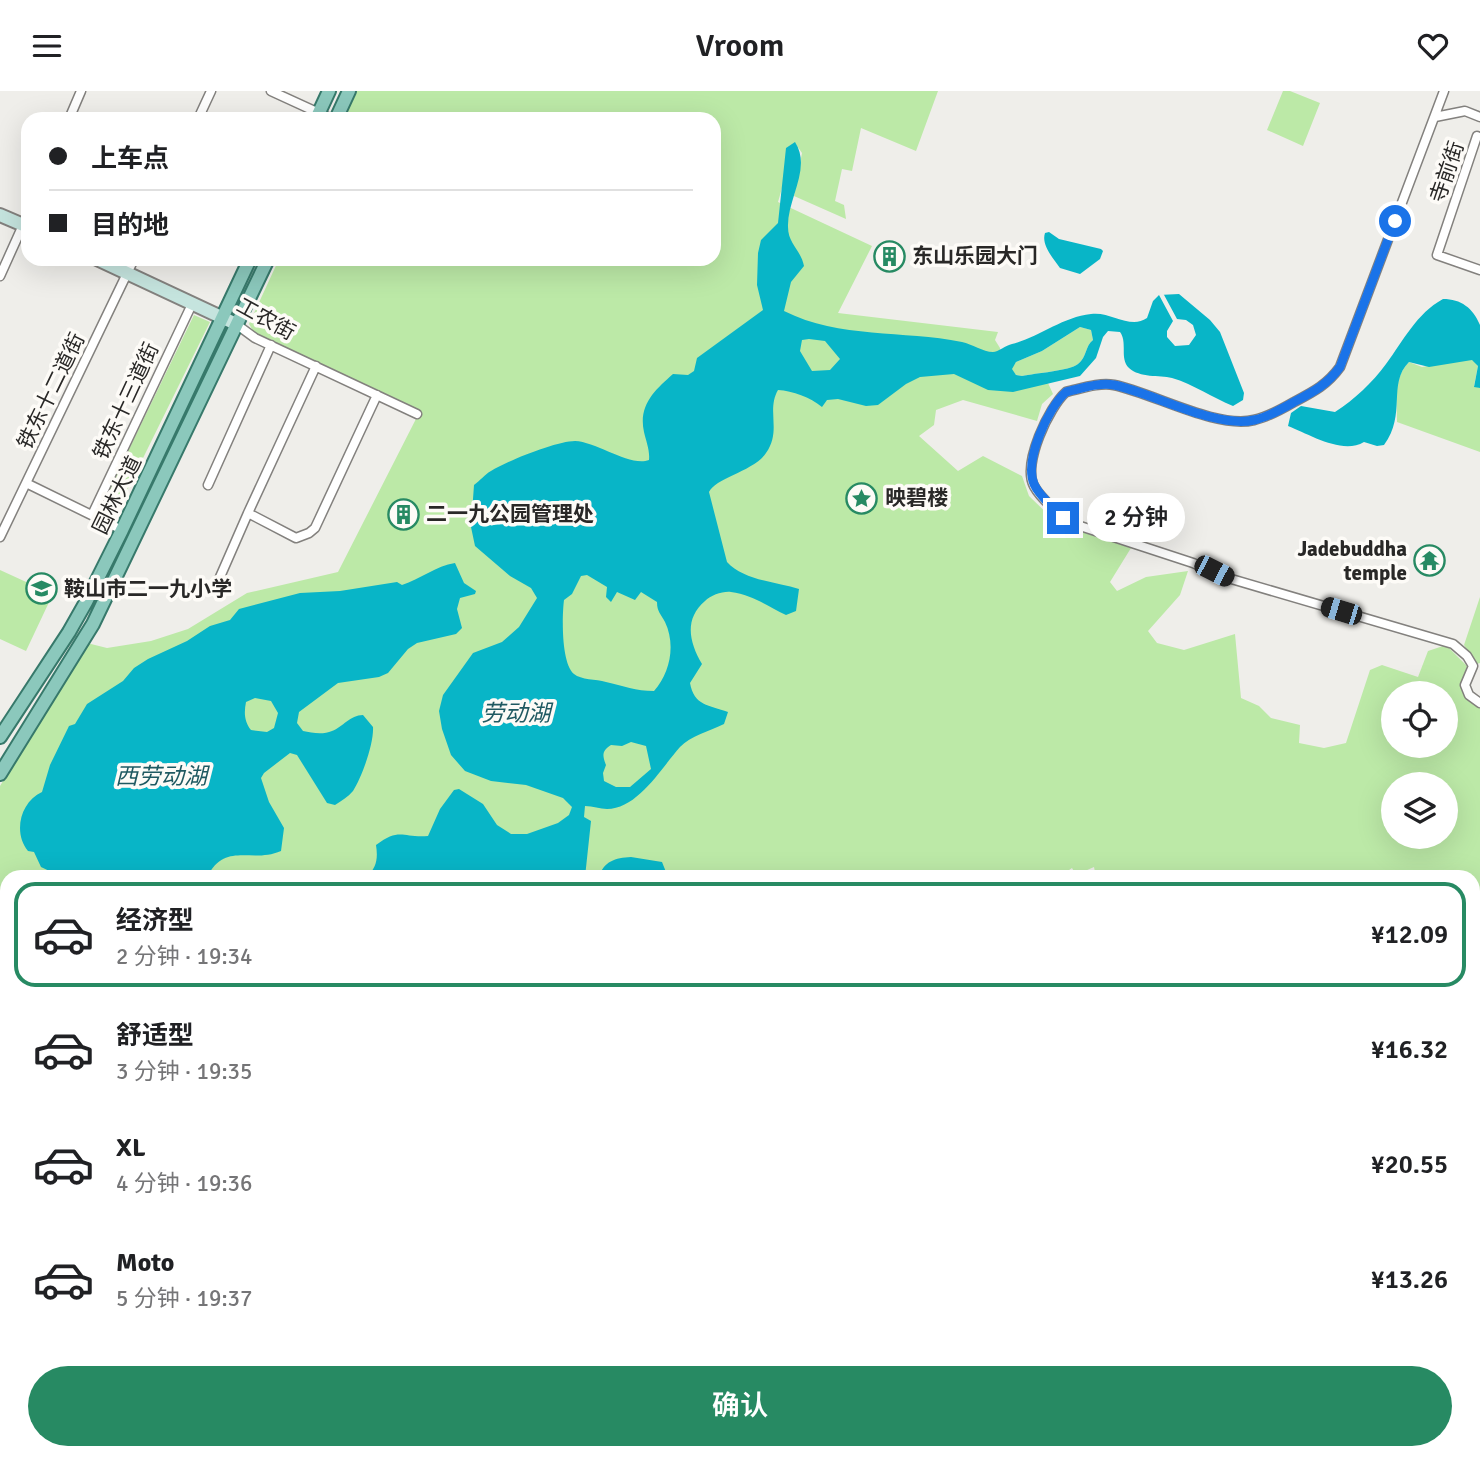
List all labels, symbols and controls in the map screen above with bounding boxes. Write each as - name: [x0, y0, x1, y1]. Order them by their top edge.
- text: Vroom: [696, 26, 784, 65]
- icon: menu: [28, 27, 66, 65]
- icon: heart: [1414, 27, 1452, 65]
- street label: 寺前街: [1424, 138, 1470, 206]
- text: 上车点: [91, 143, 169, 175]
- route start: [1379, 205, 1411, 237]
- text: 目的地: [91, 210, 169, 242]
- building icon: 东山乐园大门: [872, 239, 906, 273]
- place label: 东山乐园大门: [912, 243, 1038, 269]
- street label: 工农街: [232, 292, 300, 346]
- street label: 铁东十二道街: [12, 329, 90, 453]
- street label: 铁东十三道街: [88, 338, 164, 464]
- street label: 园林大道: [87, 452, 147, 538]
- place icon: 映碧楼: [845, 481, 879, 515]
- place label: 映碧楼: [885, 485, 948, 511]
- callout: 2 分钟: [1088, 493, 1186, 543]
- building icon: 二一九公园管理处: [386, 497, 420, 531]
- place label: 二一九公园管理处: [426, 501, 594, 527]
- route end: [1047, 502, 1079, 534]
- text: 2 分钟: [1104, 503, 1168, 532]
- place label: Jadebuddha temple: [1298, 536, 1407, 586]
- temple icon: Jadebuddha temple: [1413, 544, 1447, 578]
- car: [1191, 552, 1238, 590]
- school or university icon: 鞍山市二一九小学: [24, 572, 58, 606]
- place label: 鞍山市二一九小学: [64, 576, 232, 602]
- car: [1318, 595, 1365, 627]
- map controls: [1381, 681, 1458, 849]
- button: locate: [1381, 681, 1458, 758]
- water label: 劳动湖: [482, 699, 554, 728]
- water label: 西劳动湖: [115, 762, 210, 791]
- button: layers: [1381, 772, 1458, 849]
- icon: car: [32, 903, 95, 966]
- text: 经济型: [116, 905, 194, 937]
- text: ¥12.09: [1371, 919, 1448, 951]
- text: 2 分钟 · 19:34: [116, 942, 252, 971]
- icon: car: [32, 1018, 95, 1081]
- text: 舒适型: [116, 1020, 194, 1052]
- text: ¥16.32: [1371, 1034, 1448, 1066]
- text: 3 分钟 · 19:35: [116, 1057, 252, 1086]
- text: XL: [116, 1132, 146, 1164]
- icon: car: [32, 1133, 95, 1196]
- text: ¥20.55: [1371, 1149, 1448, 1181]
- text: 4 分钟 · 19:36: [116, 1169, 252, 1198]
- text: Moto: [116, 1247, 174, 1279]
- icon: car: [32, 1248, 95, 1311]
- text: ¥13.26: [1371, 1264, 1448, 1296]
- text: 5 分钟 · 19:37: [116, 1284, 252, 1313]
- button: 确认: [28, 1366, 1452, 1446]

